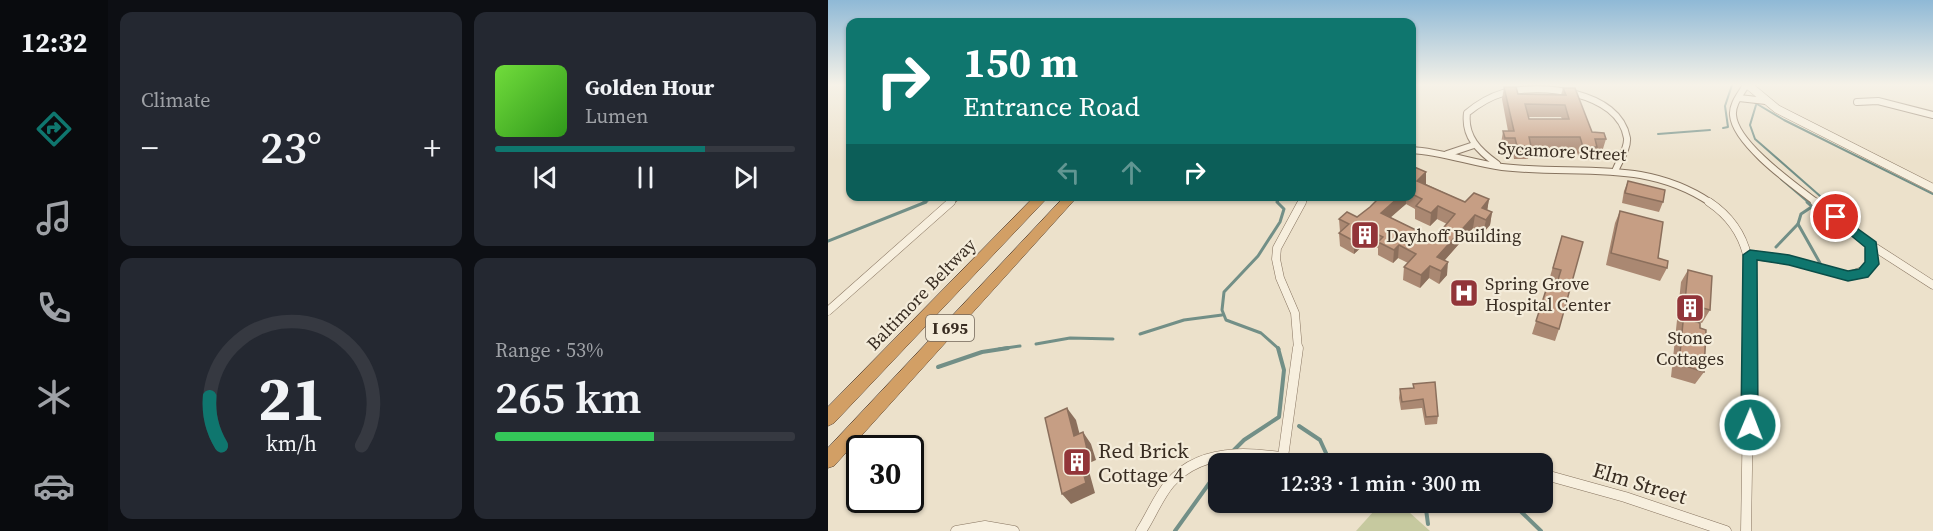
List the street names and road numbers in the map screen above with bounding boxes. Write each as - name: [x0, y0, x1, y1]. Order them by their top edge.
- street label: Sycamore Street: [1497, 135, 1627, 167]
- street label: Baltimore Beltway: [861, 232, 982, 356]
- road number: I 695: [926, 315, 974, 341]
- street label: Elm Street: [1589, 455, 1691, 511]

